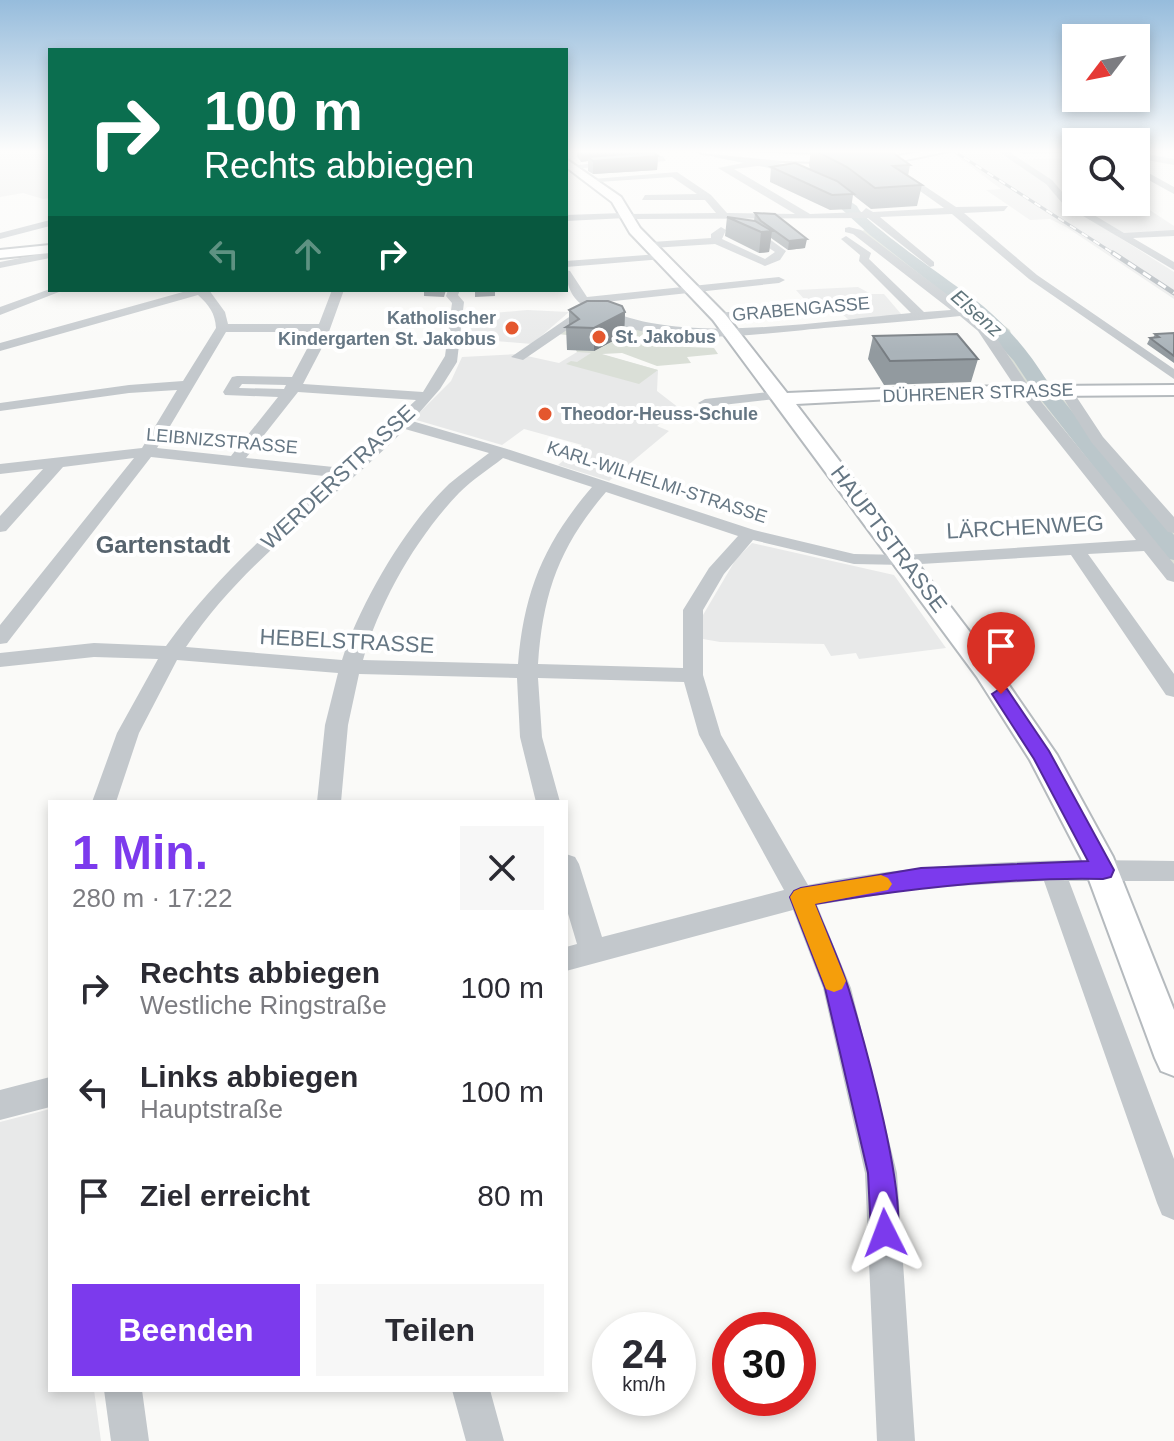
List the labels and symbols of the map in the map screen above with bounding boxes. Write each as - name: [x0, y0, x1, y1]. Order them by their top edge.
- north arrow: [1062, 24, 1150, 112]
- water label: Elsenz: [947, 285, 1007, 341]
- street label: GRABENGASSE: [731, 293, 871, 325]
- place label: Katholischer Kindergarten St. Jakobus: [278, 308, 496, 349]
- marker: Katholischer Kindergarten St. Jakobus: [503, 319, 521, 337]
- place label: St. Jakobus: [615, 327, 716, 347]
- marker: St. Jakobus: [590, 328, 608, 346]
- street label: DÜHRENER STRASSE: [882, 380, 1074, 406]
- street label: WERDERSTRASSE: [256, 399, 420, 555]
- place label: Theodor-Heuss-Schule: [561, 404, 758, 424]
- marker: Theodor-Heuss-Schule: [536, 405, 554, 423]
- street label: LEIBNIZSTRASSE: [145, 424, 299, 458]
- street label: KARL-WILHELMI-STRASSE: [545, 437, 769, 527]
- street label: HAUPTSTRASSE: [826, 461, 952, 617]
- street label: LÄRCHENWEG: [946, 510, 1104, 544]
- district label: Gartenstadt: [96, 531, 230, 558]
- pin: [967, 612, 1035, 694]
- street label: HEBELSTRASSE: [259, 624, 435, 658]
- position arrow: [843, 1191, 927, 1275]
- speed limit sign: 30: [712, 1312, 816, 1416]

